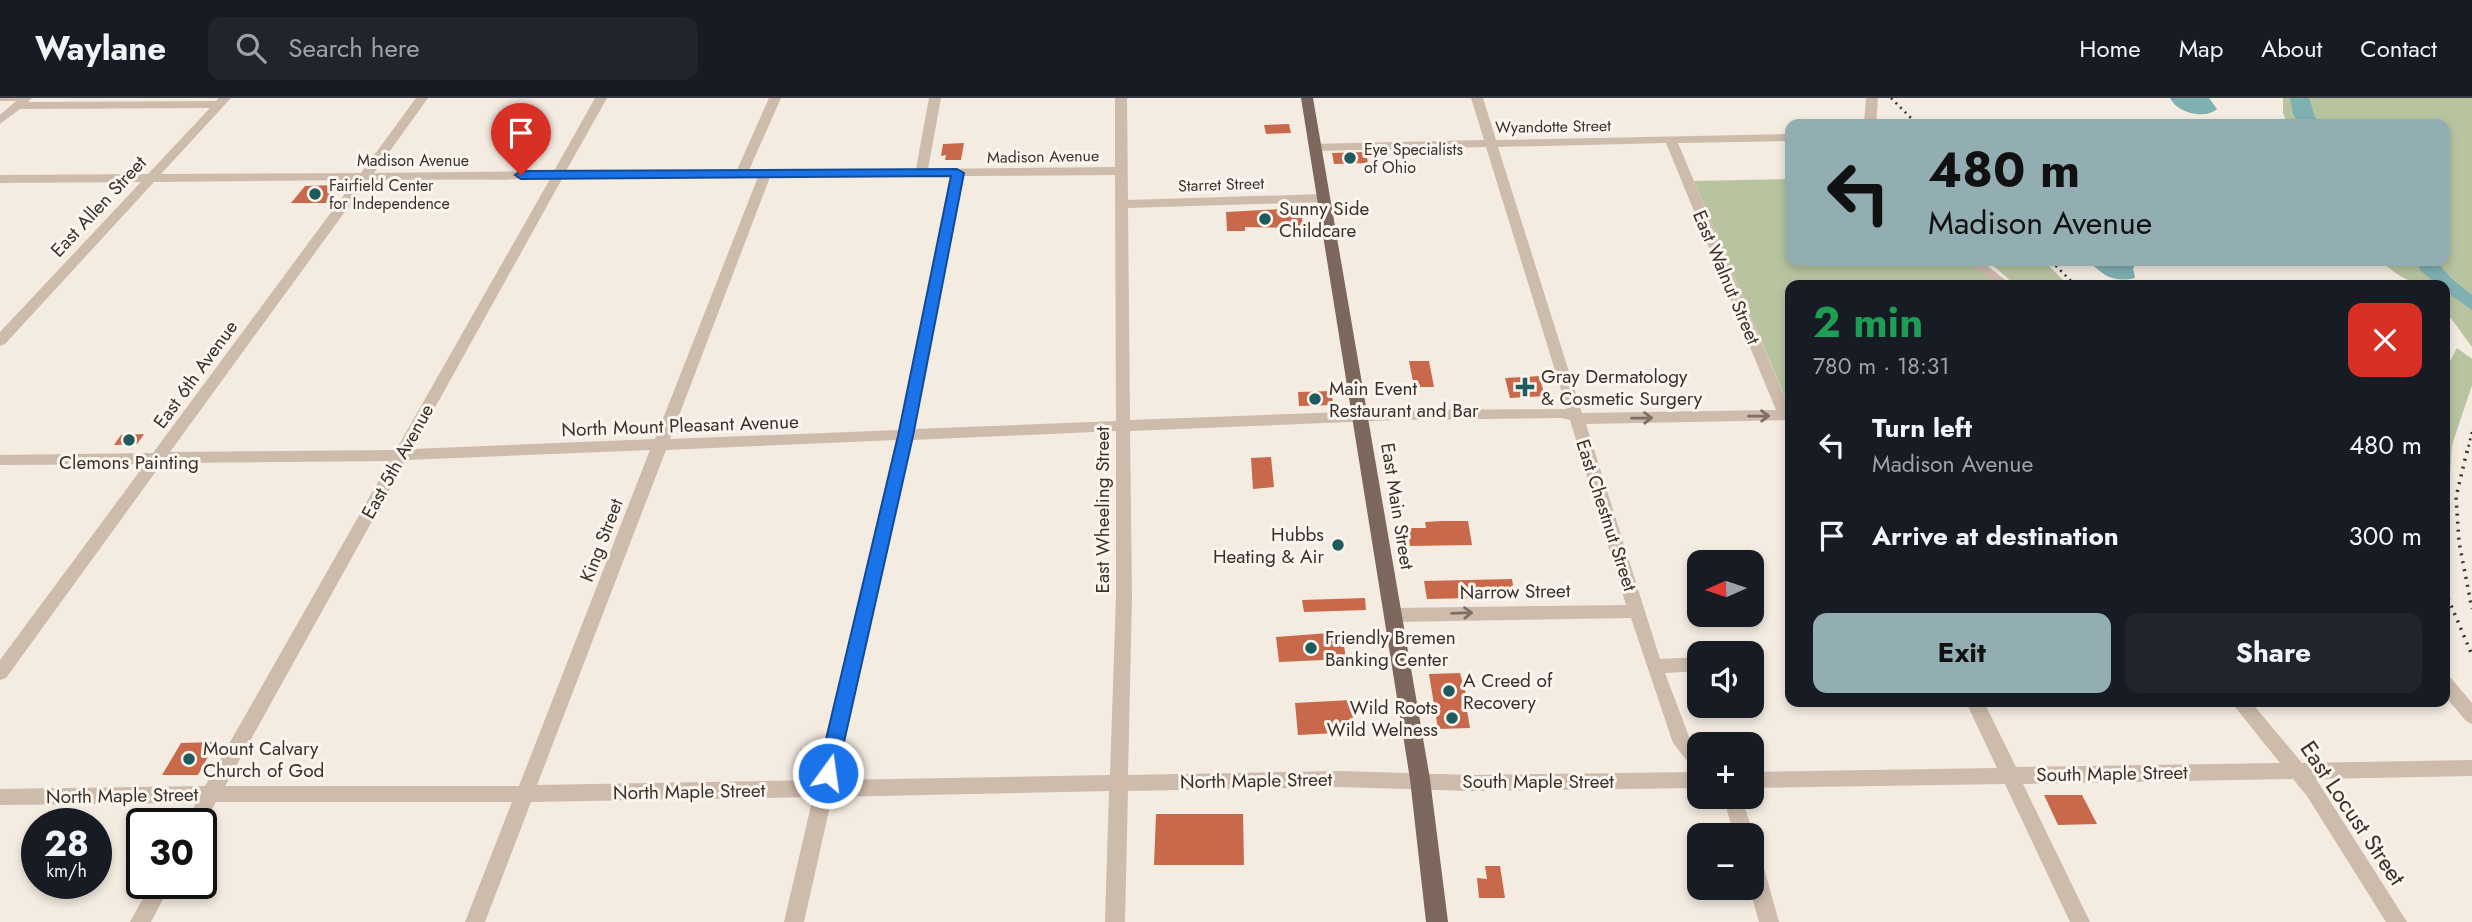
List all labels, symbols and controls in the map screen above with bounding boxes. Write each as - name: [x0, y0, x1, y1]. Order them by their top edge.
- search box: [208, 17, 698, 80]
- text: Waylane: [35, 25, 166, 72]
- icon: search: [232, 29, 270, 67]
- text: Search here: [288, 29, 420, 67]
- text: Home: [2079, 31, 2141, 66]
- text: Map: [2179, 31, 2223, 66]
- text: About: [2261, 31, 2322, 66]
- text: Contact: [2360, 31, 2437, 66]
- pin: [491, 103, 551, 175]
- icon: arrive: [502, 114, 540, 152]
- street label: Wyandotte Street: [1495, 114, 1611, 139]
- text: 480 m: [1928, 135, 2080, 205]
- place label: Eye Specialists of Ohio: [1364, 138, 1463, 179]
- street label: Madison Avenue: [987, 144, 1099, 169]
- icon: left: [1813, 147, 1904, 238]
- street label: East Allen Street: [44, 149, 153, 263]
- street label: Madison Avenue: [357, 149, 469, 172]
- marker: Eye Specialists of Ohio: [1342, 150, 1358, 166]
- street label: Starret Street: [1178, 171, 1265, 197]
- place label: Fairfield Center for Independence: [329, 174, 450, 215]
- marker: Fairfield Center for Independence: [307, 186, 323, 202]
- place label: Sunny Side Childcare: [1279, 195, 1369, 244]
- text: Madison Avenue: [1928, 200, 2152, 246]
- street label: East Walnut Street: [1686, 206, 1767, 349]
- marker: Sunny Side Childcare: [1257, 211, 1273, 227]
- text: 2 min: [1813, 292, 1923, 353]
- button: close: [2348, 303, 2422, 377]
- street label: East 6th Avenue: [147, 314, 244, 434]
- text: 780 m · 18:31: [1813, 349, 1950, 383]
- place label: Gray Dermatology & Cosmetic Surgery: [1541, 363, 1703, 412]
- place label: Main Event Restaurant and Bar: [1329, 375, 1479, 424]
- marker: Gray Dermatology & Cosmetic Surgery: [1515, 377, 1535, 397]
- marker: Main Event Restaurant and Bar: [1307, 391, 1323, 407]
- street label: East 5th Avenue: [355, 399, 440, 524]
- street label: North Mount Pleasant Avenue: [561, 408, 800, 443]
- one-way arrow: [1747, 409, 1770, 422]
- text: Turn left: [1872, 409, 1972, 447]
- one-way arrow: [1630, 411, 1653, 425]
- street label: East Wheeling Street: [1089, 426, 1116, 594]
- icon: left: [1813, 426, 1851, 464]
- text: 480 m: [2349, 426, 2422, 464]
- marker: Clemons Painting: [121, 432, 137, 448]
- street label: East Chestnut Street: [1569, 436, 1644, 595]
- street label: East Main Street: [1374, 441, 1421, 572]
- text: Madison Avenue: [1872, 447, 2033, 481]
- place label: Clemons Painting: [59, 449, 199, 476]
- street label: King Street: [573, 494, 630, 586]
- icon: arrive: [1813, 517, 1851, 555]
- text: Arrive at destination: [1872, 517, 2119, 555]
- text: 300 m: [2349, 517, 2422, 555]
- place label: Hubbs Heating & Air: [1213, 521, 1324, 570]
- marker: Hubbs Heating & Air: [1330, 537, 1346, 553]
- north arrow: [1687, 550, 1764, 626]
- map controls: [1687, 550, 1764, 900]
- street label: Narrow Street: [1459, 577, 1571, 606]
- one-way arrow: [1450, 606, 1473, 620]
- button: Exit: [1813, 613, 2111, 693]
- button: Share: [2125, 613, 2422, 693]
- place label: Friendly Bremen Banking Center: [1325, 624, 1456, 673]
- marker: Friendly Bremen Banking Center: [1303, 640, 1319, 656]
- button: sound: [1687, 641, 1764, 718]
- place label: A Creed of Recovery: [1463, 667, 1553, 716]
- marker: A Creed of Recovery: [1441, 683, 1457, 699]
- place label: Wild Roots Wild Welness: [1327, 694, 1438, 743]
- marker: Wild Roots Wild Welness: [1444, 710, 1460, 726]
- button: +: [1687, 732, 1764, 809]
- street label: East Locust Street: [2292, 734, 2414, 893]
- place label: Mount Calvary Church of God: [203, 735, 324, 784]
- position arrow: [791, 736, 865, 810]
- marker: Mount Calvary Church of God: [181, 751, 197, 767]
- street label: South Maple Street: [2036, 759, 2188, 788]
- street label: North Maple Street: [1180, 766, 1333, 795]
- street label: South Maple Street: [1462, 768, 1614, 795]
- street label: North Maple Street: [613, 777, 766, 806]
- street label: North Maple Street: [46, 781, 199, 810]
- speed limit sign: 30: [126, 808, 217, 899]
- text: 28: [44, 819, 89, 869]
- button: −: [1687, 823, 1764, 900]
- text: km/h: [46, 858, 87, 884]

